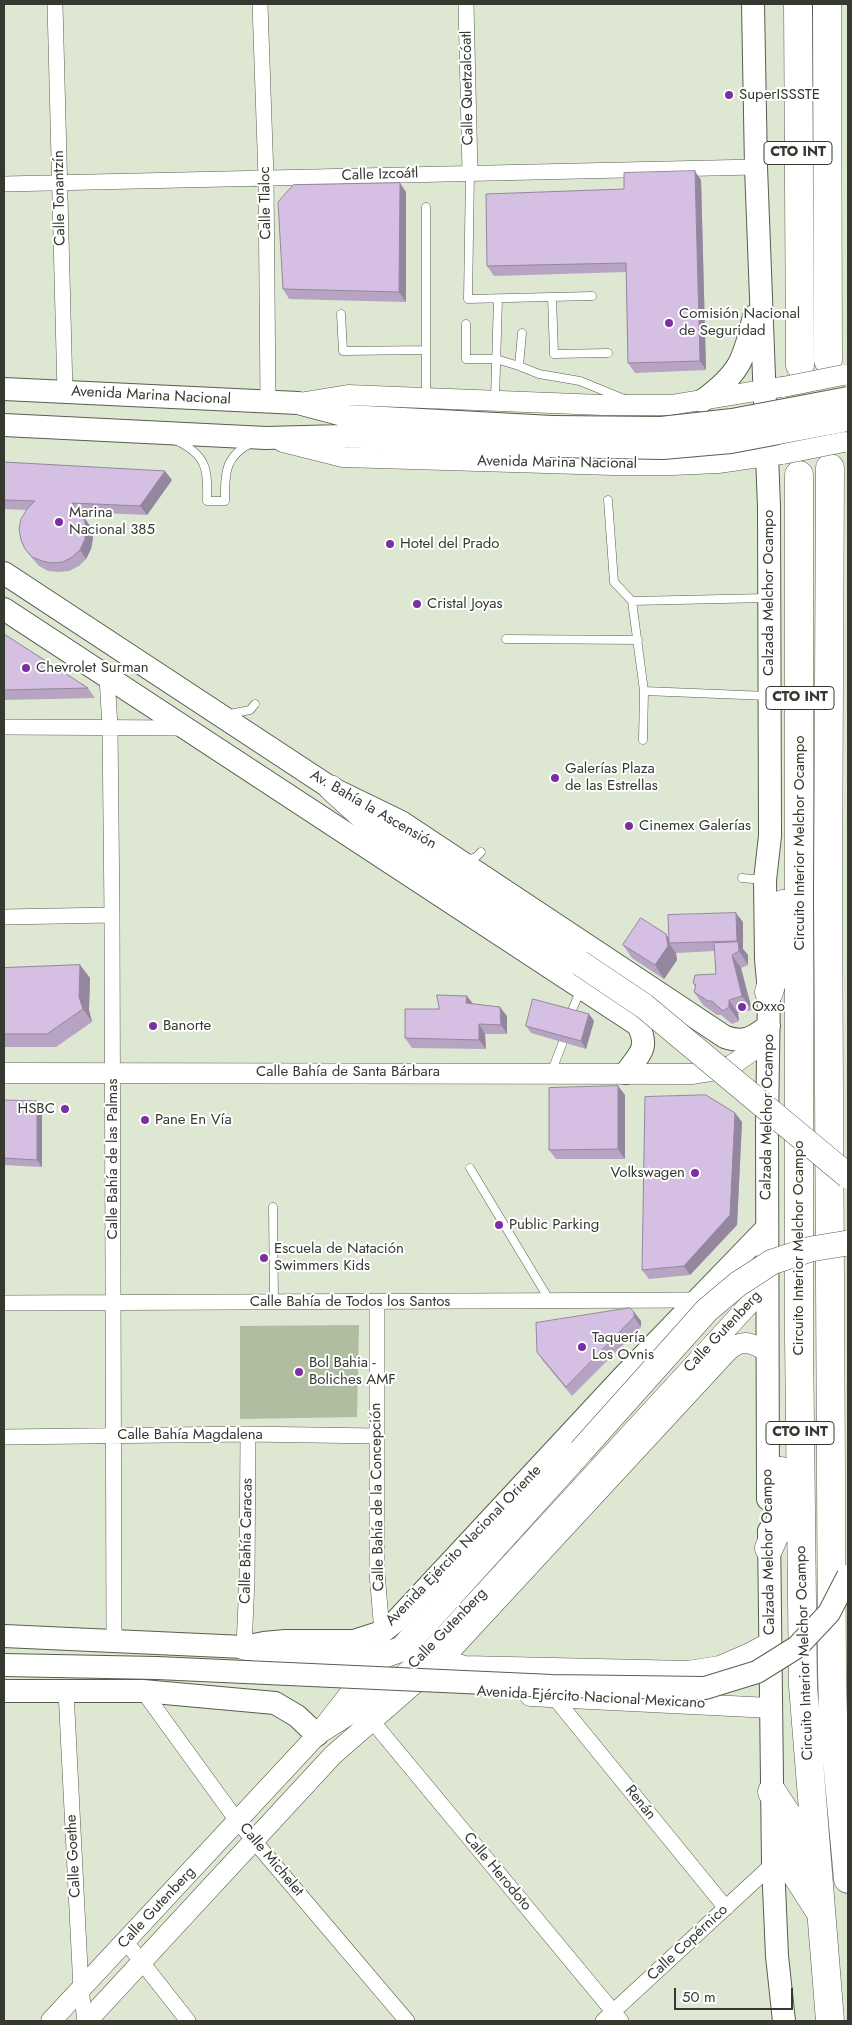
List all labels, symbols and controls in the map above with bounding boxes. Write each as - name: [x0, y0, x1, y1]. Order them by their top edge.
- street label: Calle Quetzalcóatl: [458, 30, 478, 146]
- place label: SuperISSSTE: [739, 86, 820, 104]
- marker: SuperISSSTE: [723, 89, 735, 101]
- road number: CTO INT: [764, 142, 832, 164]
- street label: Calle Tonantzín: [50, 150, 70, 246]
- street label: Calle Izcoátl: [341, 165, 419, 185]
- street label: Calle Tlaloc: [256, 166, 276, 240]
- place label: Comisión Nacional de Seguridad: [679, 305, 800, 340]
- marker: Comisión Nacional de Seguridad: [663, 317, 675, 329]
- street label: Avenida Marina Nacional: [71, 383, 231, 409]
- street label: Avenida Marina Nacional: [477, 453, 637, 473]
- place label: Marina Nacional 385: [69, 504, 155, 539]
- street label: Calzada Melchor Ocampo: [760, 510, 778, 676]
- marker: Marina Nacional 385: [53, 516, 65, 528]
- place label: Hotel del Prado: [400, 535, 499, 553]
- marker: Hotel del Prado: [384, 538, 396, 550]
- place label: Cristal Joyas: [427, 595, 503, 613]
- marker: Cristal Joyas: [411, 598, 423, 610]
- place label: Chevrolet Surman: [36, 659, 149, 677]
- marker: Chevrolet Surman: [20, 662, 32, 674]
- road number: CTO INT: [766, 686, 834, 710]
- street label: Circuito Interior Melchor Ocampo: [791, 736, 809, 950]
- place label: Galerías Plaza de las Estrellas: [565, 760, 658, 795]
- street label: Av. Bahía la Ascensión: [307, 767, 439, 853]
- marker: Galerías Plaza de las Estrellas: [549, 772, 561, 784]
- place label: Cinemex Galerías: [639, 817, 751, 835]
- marker: Cinemex Galerías: [623, 820, 635, 832]
- place label: Oxxo: [752, 998, 785, 1016]
- marker: Oxxo: [736, 1001, 748, 1013]
- place label: Banorte: [163, 1017, 211, 1035]
- marker: Banorte: [147, 1020, 159, 1032]
- street label: Calzada Melchor Ocampo: [758, 1034, 778, 1200]
- street label: Calle Bahía de Santa Bárbara: [256, 1063, 440, 1081]
- street label: Calle Bahía de las Palmas: [104, 1078, 122, 1240]
- place label: HSBC: [17, 1100, 55, 1118]
- marker: HSBC: [59, 1103, 71, 1115]
- place label: Pane En Vía: [155, 1111, 232, 1129]
- marker: Pane En Vía: [139, 1114, 151, 1126]
- street label: Circuito Interior Melchor Ocampo: [790, 1141, 808, 1355]
- place label: Volkswagen: [611, 1164, 685, 1182]
- marker: Volkswagen: [689, 1167, 701, 1179]
- place label: Public Parking: [509, 1216, 599, 1234]
- marker: Public Parking: [493, 1219, 505, 1231]
- place label: Escuela de Natación Swimmers Kids: [274, 1240, 404, 1275]
- marker: Escuela de Natación Swimmers Kids: [258, 1252, 270, 1264]
- street label: Calle Gutenberg: [681, 1287, 765, 1377]
- street label: Calle Bahía de Todos los Santos: [250, 1293, 450, 1311]
- place label: Taquería Los Ovnis: [592, 1329, 654, 1364]
- marker: Taquería Los Ovnis: [576, 1341, 588, 1353]
- place label: Bol Bahia - Boliches AMF: [309, 1354, 396, 1389]
- marker: Bol Bahia - Boliches AMF: [293, 1366, 305, 1378]
- street label: Calle Bahía de la Concepción: [367, 1403, 389, 1591]
- road number: CTO INT: [766, 1422, 834, 1445]
- street label: Calle Bahía Magdalena: [117, 1426, 263, 1444]
- street label: Avenida Ejército Nacional Oriente: [382, 1462, 546, 1630]
- street label: Calzada Melchor Ocampo: [759, 1469, 779, 1635]
- street label: Calle Bahía Caracas: [237, 1478, 257, 1604]
- street label: Circuito Interior Melchor Ocampo: [792, 1545, 818, 1761]
- street label: Calle Gutenberg: [405, 1585, 491, 1673]
- street label: Avenida Ejército Nacional Mexicano: [476, 1683, 706, 1713]
- street label: Renán: [621, 1782, 659, 1824]
- street label: Calle Goethe: [63, 1814, 85, 1898]
- street label: Calle Michelet: [235, 1820, 307, 1900]
- street label: Calle Herodoto: [459, 1829, 535, 1915]
- street label: Calle Gutenberg: [115, 1863, 199, 1953]
- street label: Calle Copérnico: [644, 1901, 732, 1985]
- scale bar: [677, 1978, 796, 2010]
- text: 50 m: [682, 1986, 716, 2008]

